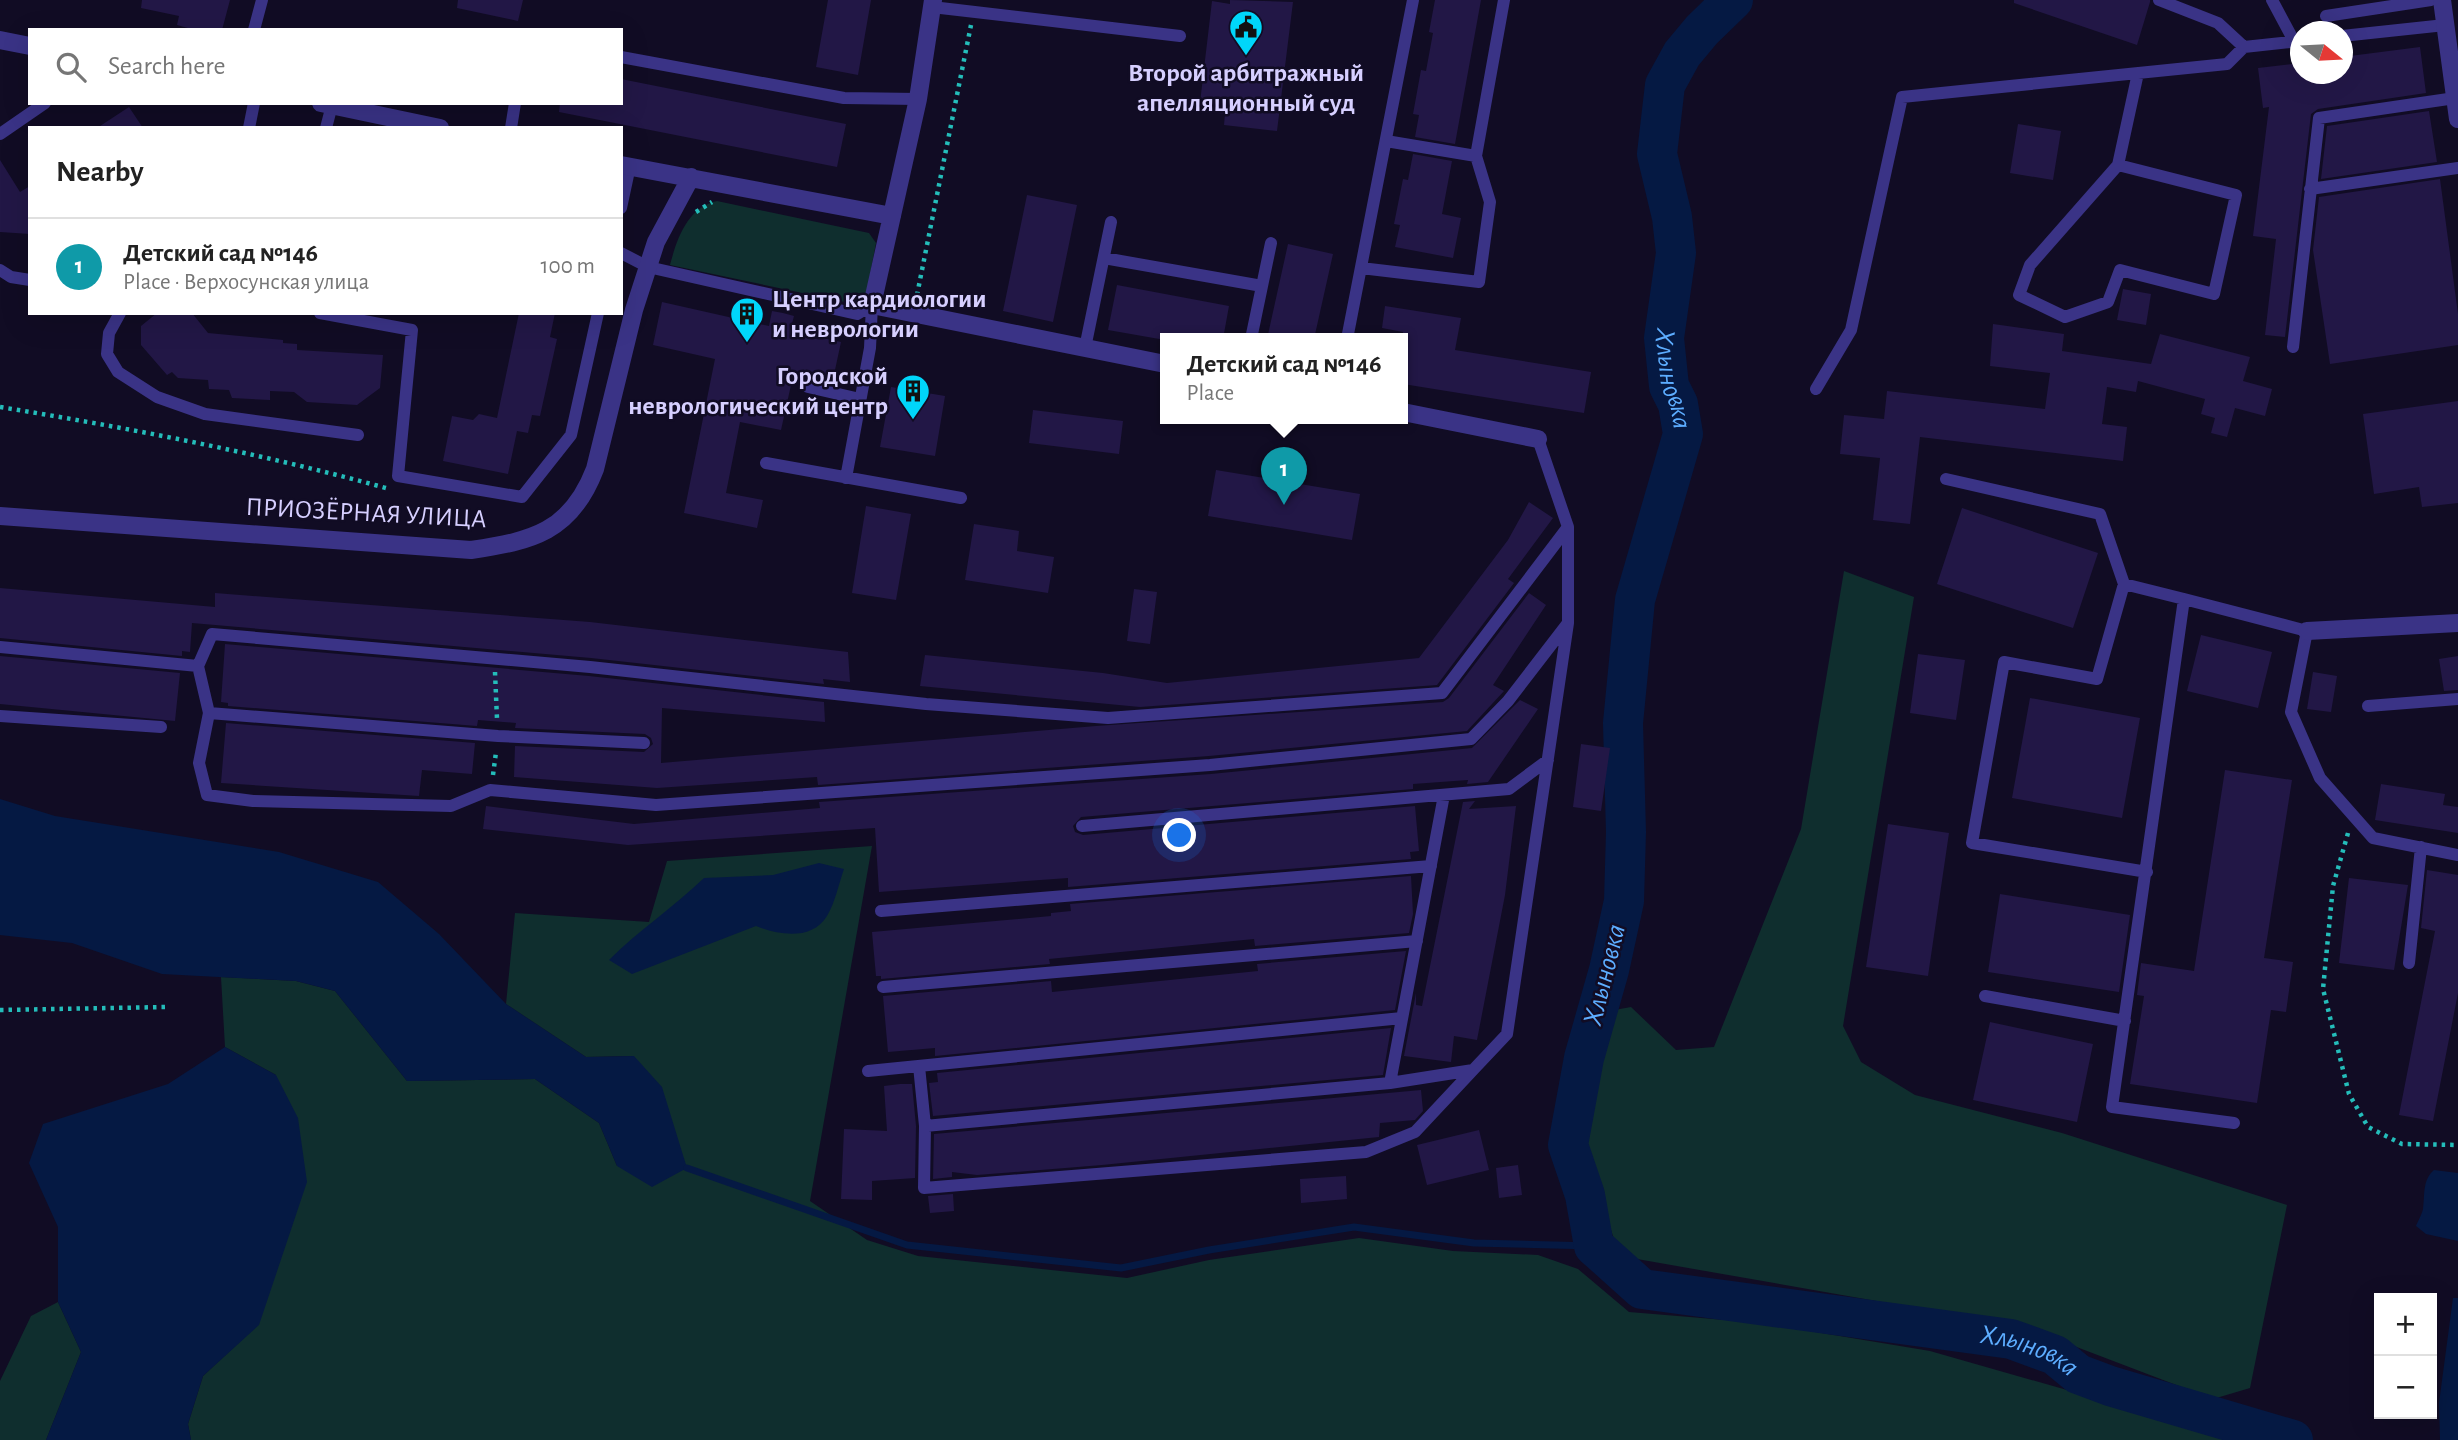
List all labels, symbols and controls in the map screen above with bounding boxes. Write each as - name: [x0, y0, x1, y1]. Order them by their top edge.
- public building icon: Второй арбитражный апелляционный суд: [1227, 8, 1265, 57]
- north arrow: [2290, 21, 2353, 84]
- search box: [28, 28, 623, 105]
- icon: search: [52, 48, 90, 86]
- text: Search here: [108, 53, 226, 79]
- place label: Второй арбитражный апелляционный суд: [1128, 60, 1364, 116]
- text: Nearby: [56, 157, 144, 187]
- text: Детский сад №146: [123, 240, 318, 266]
- text: 1: [75, 255, 83, 278]
- text: 100 m: [541, 255, 595, 278]
- text: Place · Верхосунская улица: [123, 271, 369, 294]
- place label: Центр кардиологии и неврологии: [772, 286, 986, 342]
- building icon: Центр кардиологии и неврологии: [728, 295, 766, 344]
- water label: Хлыновка: [1649, 326, 1696, 431]
- popup: [1160, 333, 1408, 424]
- text: Детский сад №146: [1186, 351, 1382, 377]
- place label: Городской неврологический центр: [628, 363, 888, 419]
- building icon: Городской неврологический центр: [894, 372, 932, 421]
- text: Place: [1186, 382, 1234, 405]
- pin: 1: [1261, 447, 1307, 505]
- street label: ПРИОЗЁРНАЯ УЛИЦА: [245, 493, 487, 532]
- your location: [1162, 818, 1196, 852]
- water label: Хлыновка: [1579, 922, 1631, 1028]
- map controls: [2374, 1293, 2437, 1419]
- button: +: [2374, 1293, 2437, 1356]
- water label: Хлыновка: [1979, 1321, 2084, 1382]
- button: −: [2374, 1356, 2437, 1419]

